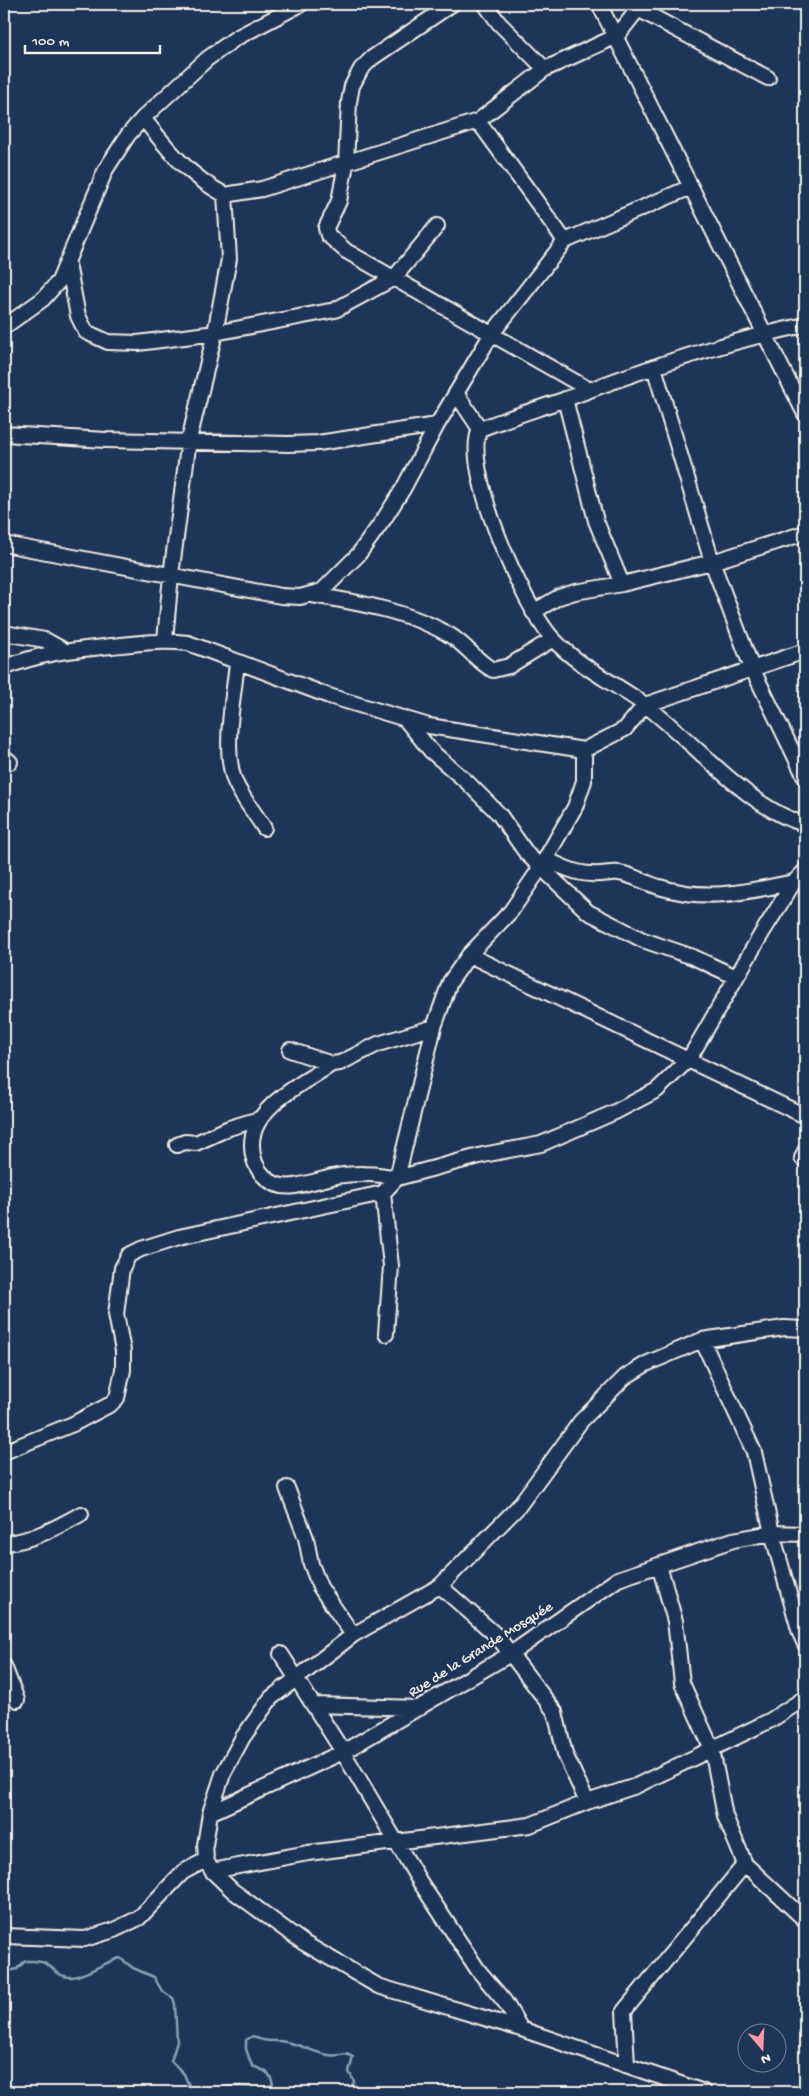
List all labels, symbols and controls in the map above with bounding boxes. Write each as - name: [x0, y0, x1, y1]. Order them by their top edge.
- scale bar: [25, 22, 160, 54]
- text: 100 m: [31, 33, 70, 51]
- street label: Rue de la Grande Mosquée: [405, 1598, 557, 1702]
- north arrow: [736, 2024, 786, 2074]
- text: N: [758, 2048, 773, 2067]

